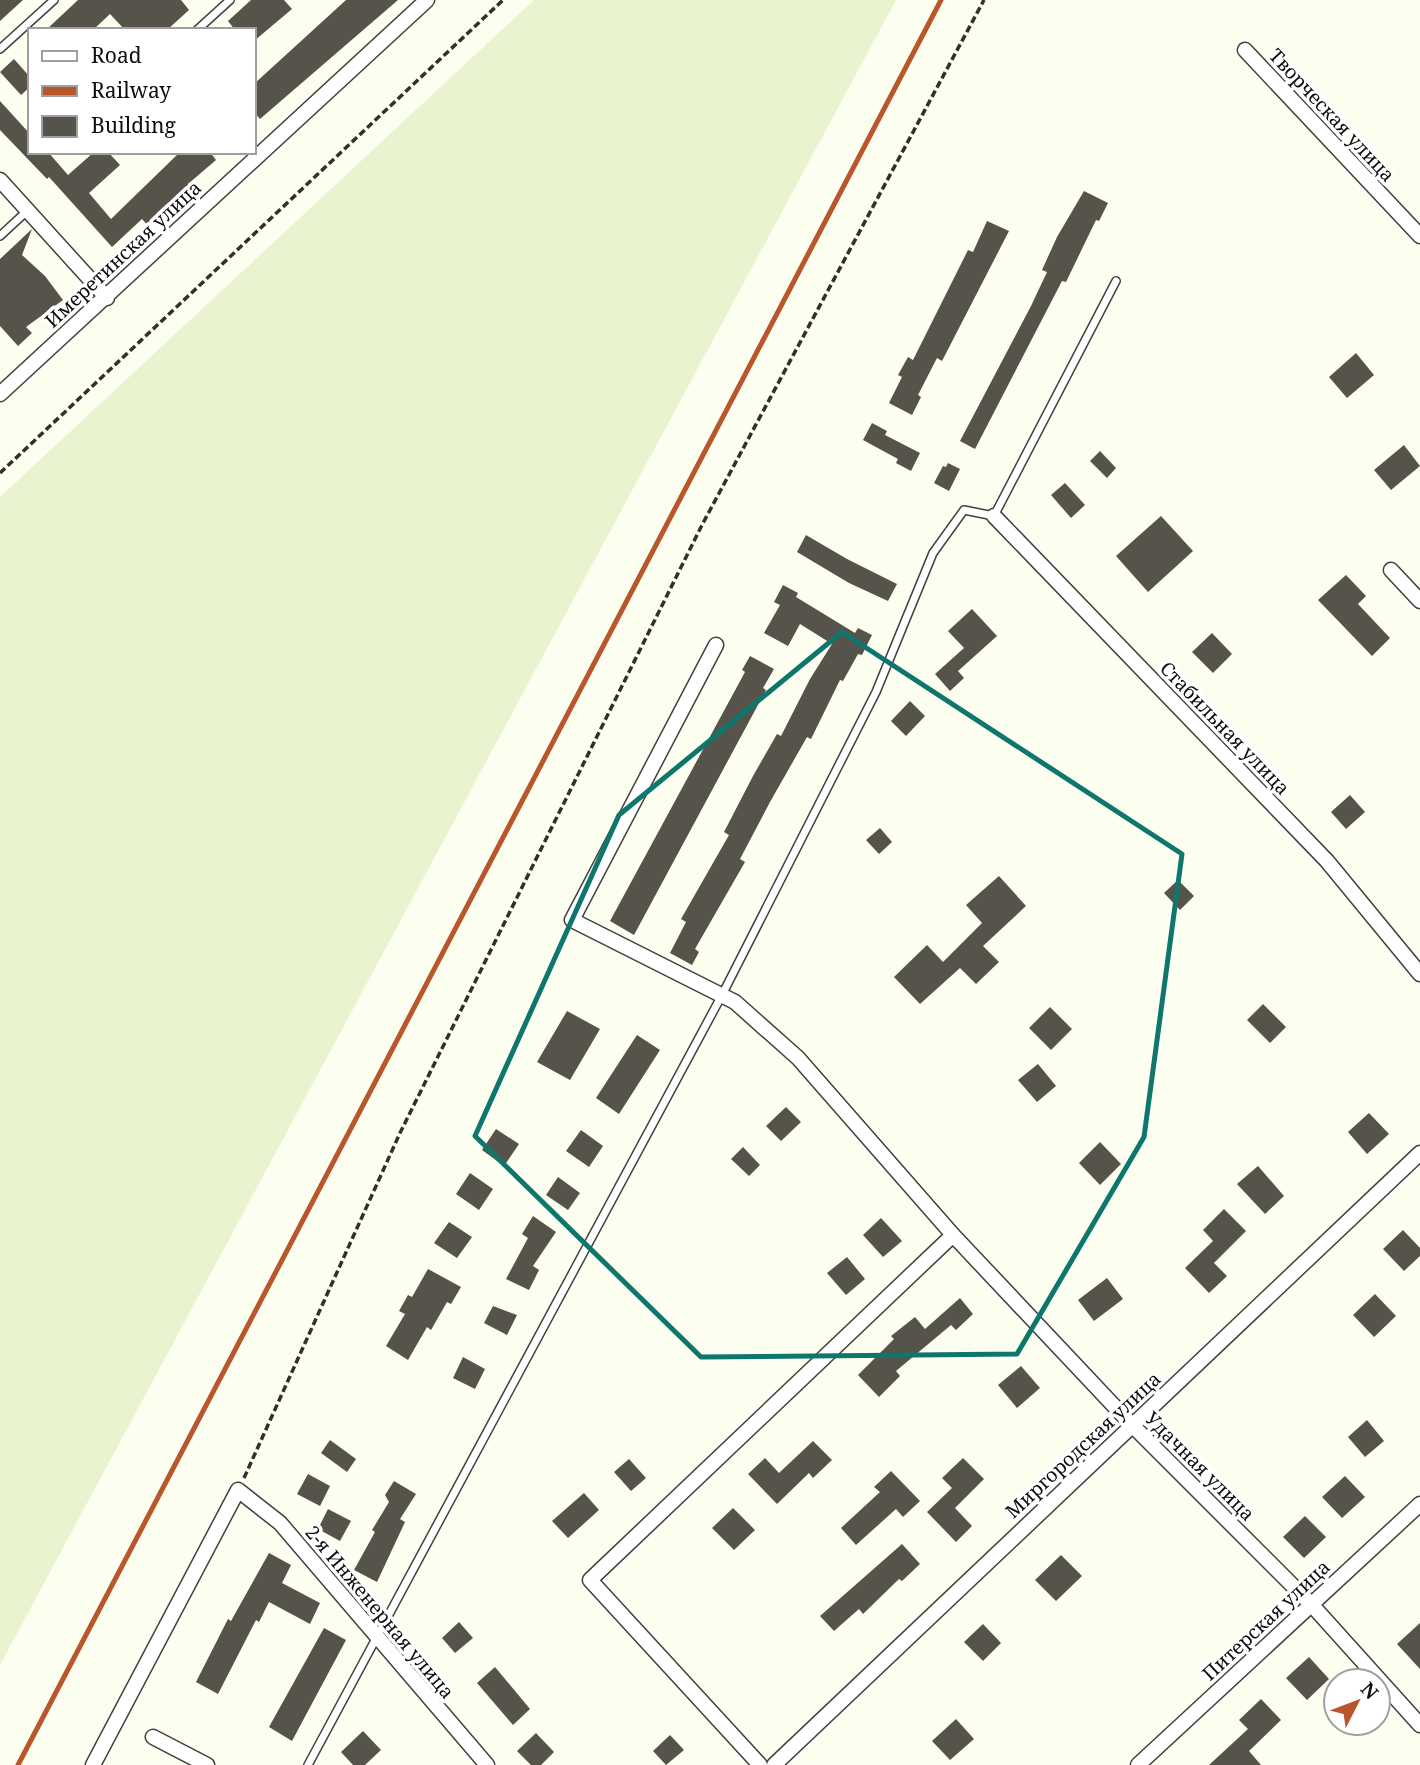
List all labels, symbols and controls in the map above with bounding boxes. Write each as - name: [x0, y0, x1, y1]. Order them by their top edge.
- legend: [28, 28, 256, 154]
- text: Road: [91, 41, 142, 69]
- street label: Творческая улица: [1263, 43, 1401, 187]
- text: Railway: [91, 76, 171, 104]
- text: Building: [91, 111, 176, 139]
- street label: Имеретинская улица: [39, 175, 207, 333]
- street label: Стабильная улица: [1154, 656, 1296, 800]
- street label: Миргородская улица: [1000, 1366, 1166, 1524]
- street label: Удачная улица: [1140, 1406, 1260, 1526]
- street label: 2-я Инженерная улица: [300, 1520, 460, 1704]
- street label: Питерская улица: [1196, 1554, 1336, 1686]
- north arrow: [1322, 1667, 1392, 1737]
- text: N: [1355, 1676, 1384, 1705]

